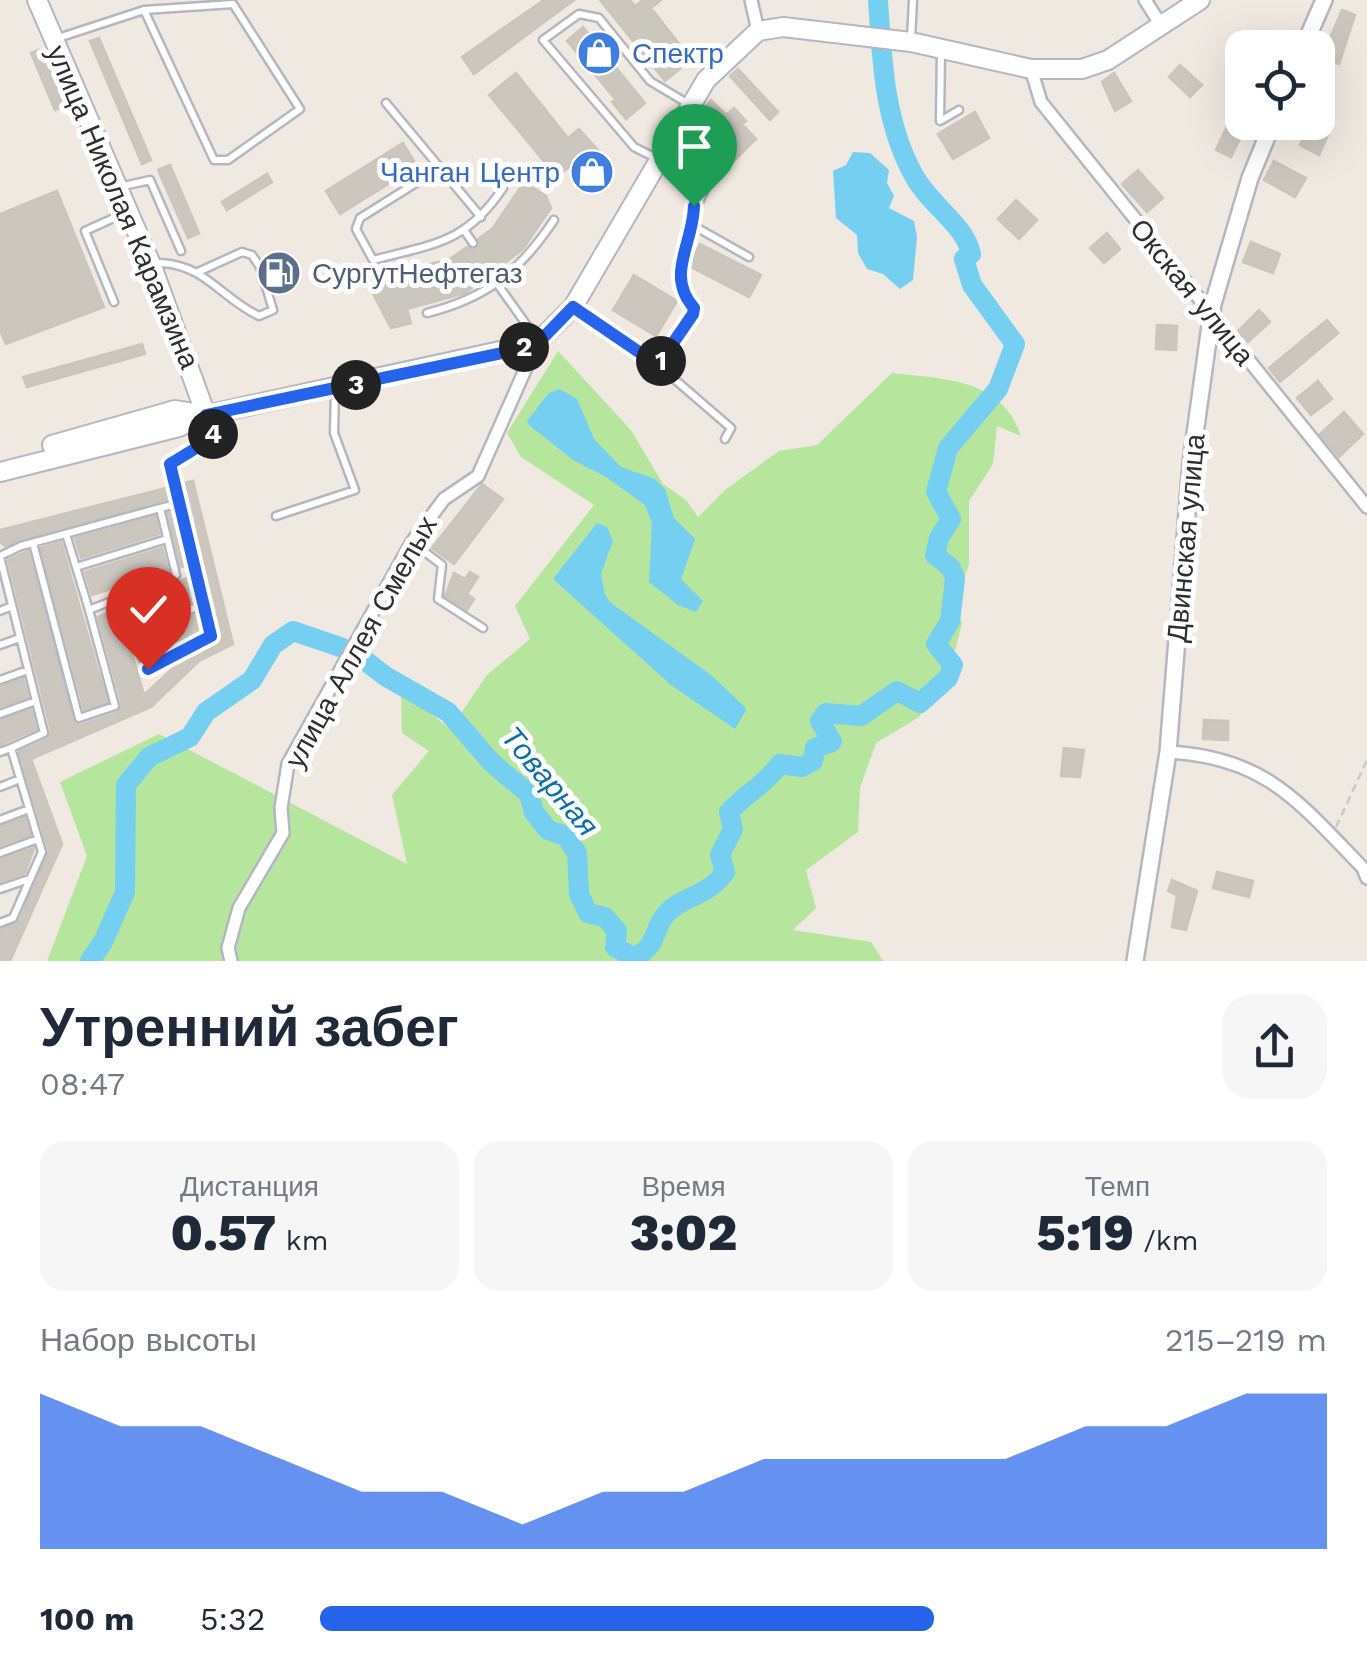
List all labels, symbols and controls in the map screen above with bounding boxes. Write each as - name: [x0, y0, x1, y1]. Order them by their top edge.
- shop icon: Спектр: [576, 30, 622, 76]
- map controls: [1225, 30, 1335, 140]
- button: locate: [1225, 30, 1335, 140]
- place label: Спектр: [632, 37, 724, 70]
- street label: улица Николая Карамзина: [40, 40, 206, 374]
- pin: [652, 104, 737, 207]
- icon: arrive: [667, 119, 722, 174]
- shop icon: Чанган Центр: [569, 149, 615, 195]
- place label: Чанган Центр: [380, 156, 560, 189]
- street label: Окская улица: [1123, 212, 1261, 372]
- fuel station icon: СургутНефтегаз: [256, 250, 302, 296]
- place label: СургутНефтегаз: [312, 257, 523, 290]
- pin: 2: [499, 322, 549, 372]
- text: 2: [516, 330, 532, 363]
- pin: 1: [636, 336, 686, 386]
- text: 1: [655, 344, 667, 377]
- pin: 3: [331, 360, 381, 410]
- text: 3: [348, 368, 364, 401]
- pin: 4: [188, 409, 238, 459]
- text: 4: [204, 417, 222, 450]
- street label: Двинская улица: [1160, 432, 1212, 644]
- street label: улица Аллея Смелых: [278, 510, 444, 774]
- pin: [106, 567, 191, 670]
- icon: check: [121, 582, 176, 637]
- water label: Товарная: [494, 719, 606, 843]
- button: share: [1222, 994, 1327, 1099]
- text: Утренний забег: [40, 995, 459, 1059]
- text: 08:47: [40, 1065, 125, 1103]
- text: Дистанция: [180, 1170, 319, 1203]
- text: Время: [641, 1170, 726, 1203]
- text: Темп: [1085, 1170, 1150, 1203]
- text: 0.57: [171, 1203, 276, 1262]
- text: 3:02: [630, 1203, 737, 1262]
- text: 5:19: [1037, 1203, 1134, 1262]
- text: km: [276, 1224, 328, 1257]
- text: /km: [1134, 1224, 1198, 1257]
- text: Набор высоты: [40, 1321, 257, 1359]
- text: 215–219 m: [1165, 1321, 1327, 1359]
- text: 100 m: [40, 1600, 134, 1638]
- text: 5:32: [200, 1600, 265, 1638]

